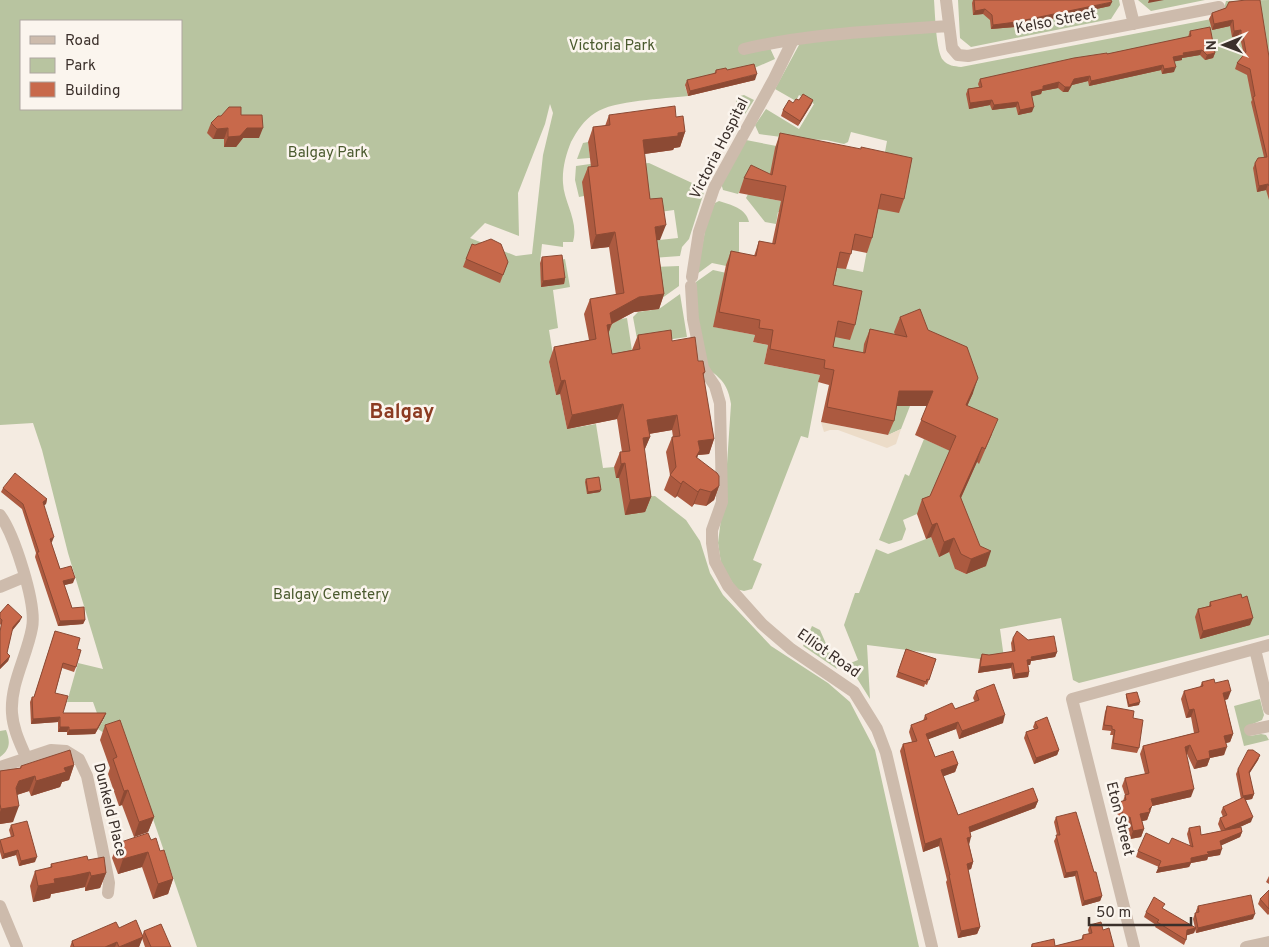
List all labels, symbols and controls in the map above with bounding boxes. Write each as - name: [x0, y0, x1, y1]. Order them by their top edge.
- street label: Kelso Street: [1014, 5, 1098, 39]
- legend: [20, 20, 182, 110]
- north arrow: [1199, 20, 1249, 70]
- text: Road: [65, 32, 100, 51]
- park label: Victoria Park: [569, 37, 655, 56]
- text: N: [1204, 40, 1221, 50]
- text: Park: [65, 57, 96, 76]
- text: Building: [65, 82, 120, 101]
- street label: Victoria Hospital: [686, 95, 754, 203]
- park label: Balgay Park: [288, 144, 368, 163]
- district label: Balgay: [370, 400, 434, 426]
- park label: Balgay Cemetery: [273, 586, 389, 605]
- street label: Elliot Road: [793, 625, 863, 683]
- street label: Dunkeld Place: [88, 761, 130, 859]
- street label: Eton Street: [1101, 780, 1137, 858]
- scale bar: [1089, 894, 1192, 926]
- text: 50 m: [1096, 904, 1131, 923]

